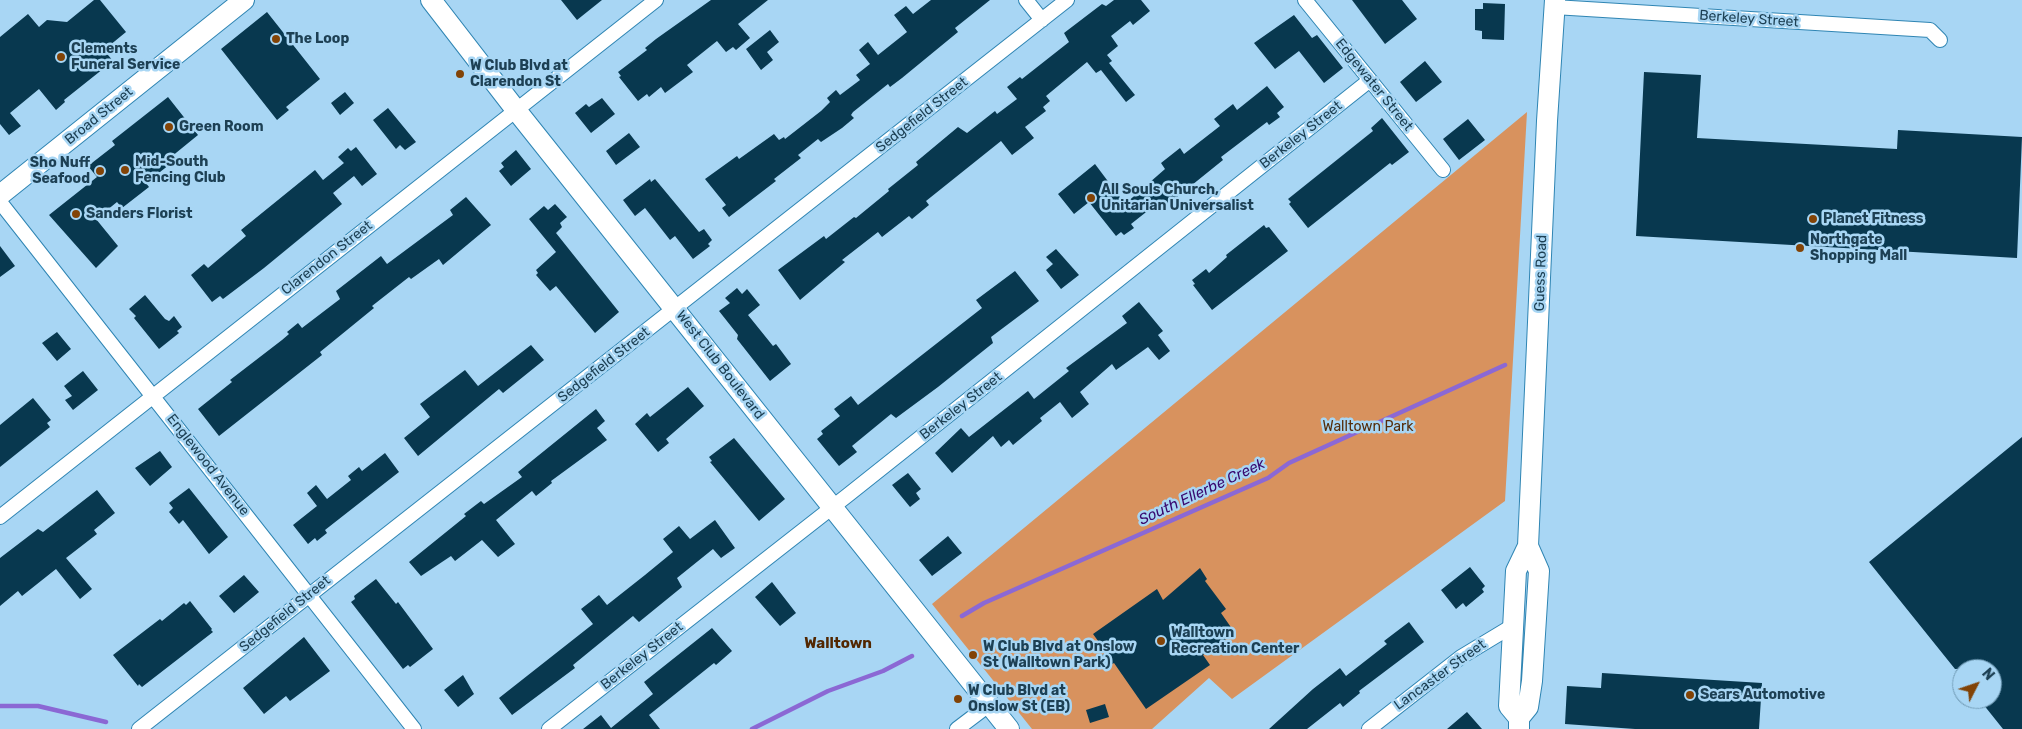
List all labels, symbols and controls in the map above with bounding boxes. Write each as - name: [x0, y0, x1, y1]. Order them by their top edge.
- street label: Berkeley Street: [1699, 7, 1799, 31]
- place label: The Loop: [286, 31, 349, 47]
- marker: The Loop: [270, 33, 282, 45]
- street label: Edgewater Street: [1332, 35, 1416, 135]
- place label: Clements Funeral Service: [71, 41, 180, 74]
- marker: Clements Funeral Service: [55, 51, 67, 63]
- place label: W Club Blvd at Clarendon St: [470, 58, 568, 90]
- marker: W Club Blvd at Clarendon St: [454, 68, 466, 80]
- street label: Sedgefield Street: [873, 74, 971, 156]
- street label: Broad Street: [62, 84, 136, 148]
- street label: Berkeley Street: [1256, 98, 1346, 172]
- place label: Green Room: [179, 119, 264, 135]
- marker: Green Room: [163, 121, 175, 133]
- place label: Mid-South Fencing Club: [135, 154, 226, 186]
- place label: Sho Nuff Seafood: [30, 155, 90, 188]
- marker: Mid-South Fencing Club: [119, 164, 131, 176]
- marker: Sho Nuff Seafood: [94, 165, 106, 177]
- place label: All Souls Church, Unitarian Universalist: [1101, 182, 1254, 214]
- marker: All Souls Church, Unitarian Universalist: [1085, 192, 1097, 204]
- place label: Sanders Florist: [86, 206, 193, 222]
- marker: Sanders Florist: [70, 208, 82, 220]
- place label: Planet Fitness: [1823, 211, 1924, 227]
- marker: Planet Fitness: [1807, 213, 1819, 225]
- street label: Clarendon Street: [278, 217, 376, 299]
- place label: Northgate Shopping Mall: [1810, 232, 1907, 264]
- street label: Guess Road: [1531, 234, 1551, 312]
- marker: Northgate Shopping Mall: [1794, 242, 1806, 254]
- street label: West Club Boulevard: [672, 307, 768, 423]
- street label: Sedgefield Street: [555, 324, 653, 406]
- street label: Berkeley Street: [916, 369, 1006, 443]
- street label: Englewood Avenue: [163, 411, 253, 519]
- park label: Walltown Park: [1322, 419, 1414, 435]
- water label: South Ellerbe Creek: [1136, 455, 1268, 529]
- street label: Sedgefield Street: [236, 572, 334, 656]
- street label: Berkeley Street: [597, 619, 687, 693]
- place label: Walltown Recreation Center: [1171, 625, 1299, 658]
- district label: Walltown: [804, 635, 872, 653]
- marker: Walltown Recreation Center: [1155, 635, 1167, 647]
- street label: Lancaster Street: [1391, 636, 1489, 714]
- place label: W Club Blvd at Onslow St (Walltown Park): [983, 639, 1134, 672]
- marker: W Club Blvd at Onslow St (Walltown Park): [967, 649, 979, 661]
- north arrow: [1952, 659, 2002, 709]
- text: N: [1978, 665, 1998, 684]
- place label: W Club Blvd at Onslow St (EB): [968, 683, 1070, 716]
- place label: Sears Automotive: [1700, 687, 1825, 703]
- marker: Sears Automotive: [1684, 689, 1696, 701]
- marker: W Club Blvd at Onslow St (EB): [952, 693, 964, 705]

